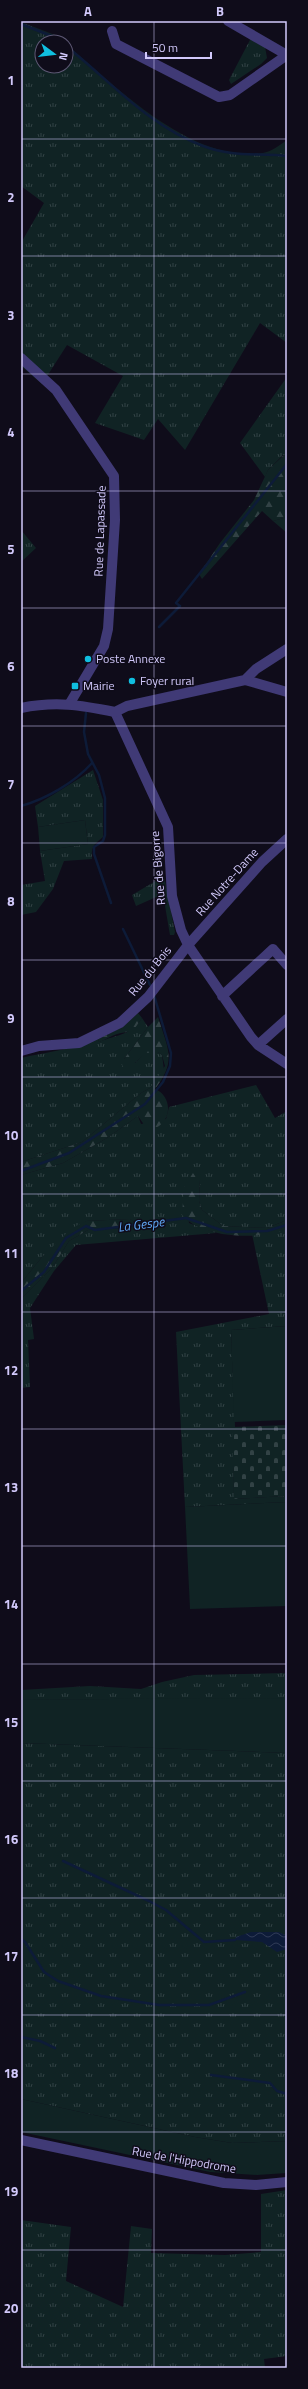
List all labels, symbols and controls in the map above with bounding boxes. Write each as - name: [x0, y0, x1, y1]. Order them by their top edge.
- text: A: [84, 1, 92, 21]
- text: B: [216, 1, 224, 21]
- north arrow: [34, 34, 74, 74]
- scale bar: [146, 34, 211, 60]
- text: 50 m: [152, 38, 178, 57]
- text: N: [55, 51, 72, 62]
- text: 1: [7, 70, 15, 90]
- text: 2: [7, 187, 15, 207]
- text: 3: [7, 305, 15, 325]
- text: 4: [7, 422, 15, 442]
- street label: Rue de Lapassade: [88, 485, 111, 577]
- text: 5: [7, 539, 15, 559]
- place label: Poste Annexe: [96, 649, 165, 668]
- marker: Poste Annexe: [83, 654, 93, 664]
- text: 6: [7, 656, 15, 676]
- place label: Foyer rural: [140, 671, 194, 690]
- place label: Mairie: [83, 676, 115, 695]
- marker: Foyer rural: [127, 676, 137, 686]
- marker: Mairie: [70, 681, 80, 691]
- text: 7: [7, 774, 15, 794]
- street label: Rue de Bigorre: [145, 830, 170, 906]
- street label: Rue Notre-Dame: [191, 843, 263, 920]
- text: 8: [7, 891, 15, 911]
- street label: Rue du Bois: [123, 941, 176, 1000]
- text: 9: [7, 1008, 15, 1028]
- text: 10: [4, 1125, 18, 1145]
- water label: La Gespe: [117, 1211, 166, 1237]
- text: 11: [4, 1243, 18, 1263]
- text: 12: [4, 1360, 18, 1380]
- text: 13: [4, 1477, 18, 1497]
- text: 14: [4, 1594, 18, 1614]
- text: 15: [4, 1712, 18, 1732]
- text: 16: [4, 1829, 18, 1849]
- text: 17: [4, 1946, 18, 1966]
- text: 18: [4, 2063, 18, 2083]
- street label: Rue de l'Hippodrome: [131, 2141, 238, 2178]
- text: 19: [4, 2181, 18, 2201]
- text: 20: [4, 2298, 18, 2318]

